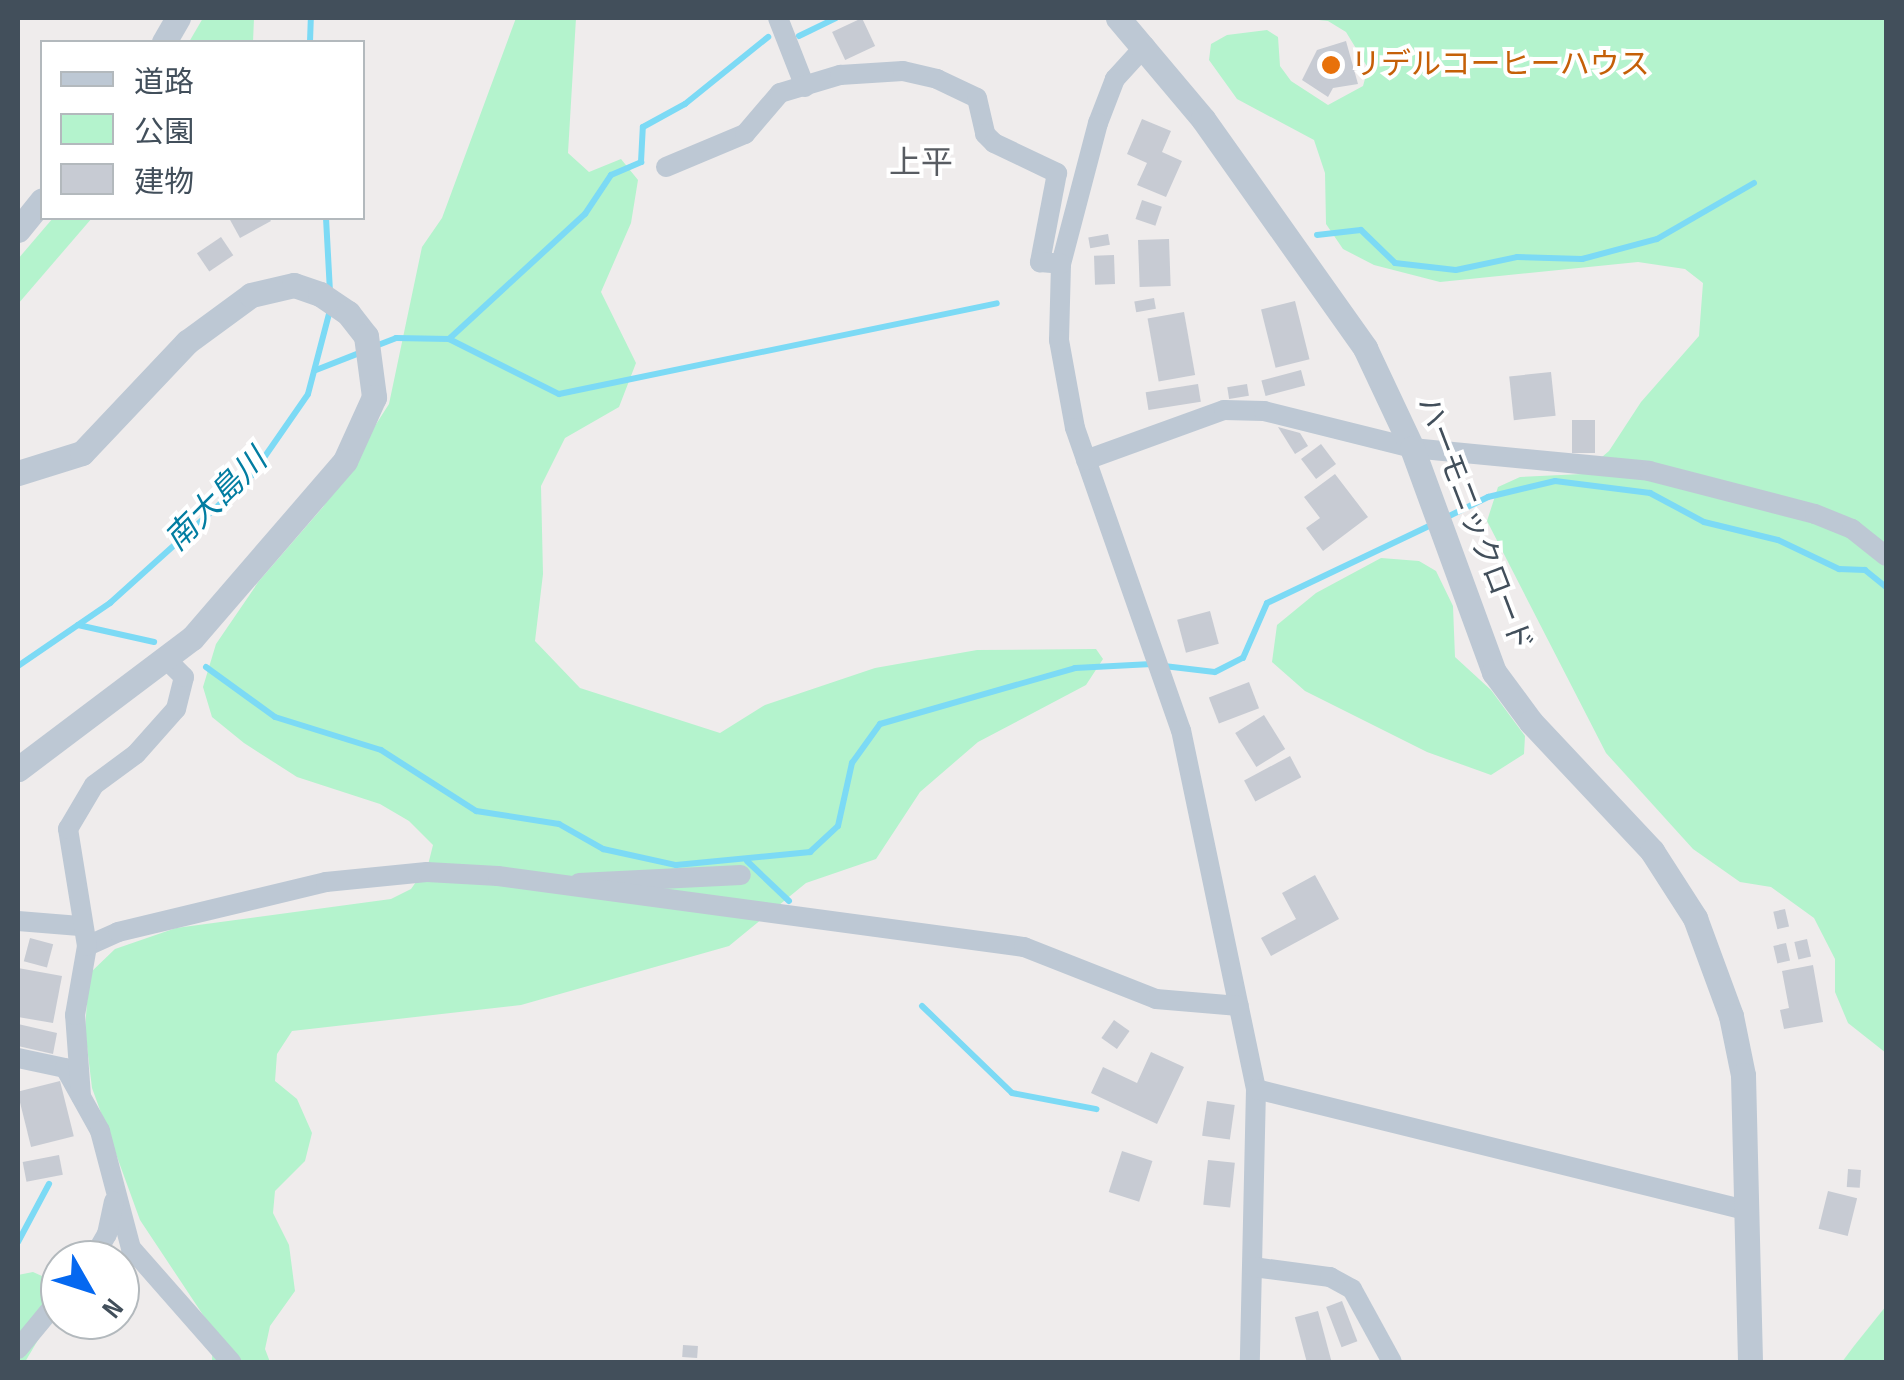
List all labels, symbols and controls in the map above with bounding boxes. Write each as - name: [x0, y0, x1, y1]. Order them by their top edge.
- legend: [40, 40, 365, 220]
- place label: リデルコーヒーハウス: [1351, 47, 1651, 83]
- marker: リデルコーヒーハウス: [1320, 54, 1342, 76]
- text: 道路: [134, 65, 194, 101]
- text: 公園: [134, 115, 194, 151]
- district label: 上平: [889, 145, 953, 183]
- text: 建物: [134, 165, 194, 201]
- street label: ハーモニックロード: [1409, 392, 1539, 656]
- water label: 南大島川: [158, 442, 276, 560]
- north arrow: [40, 1240, 140, 1340]
- text: N: [95, 1292, 130, 1324]

